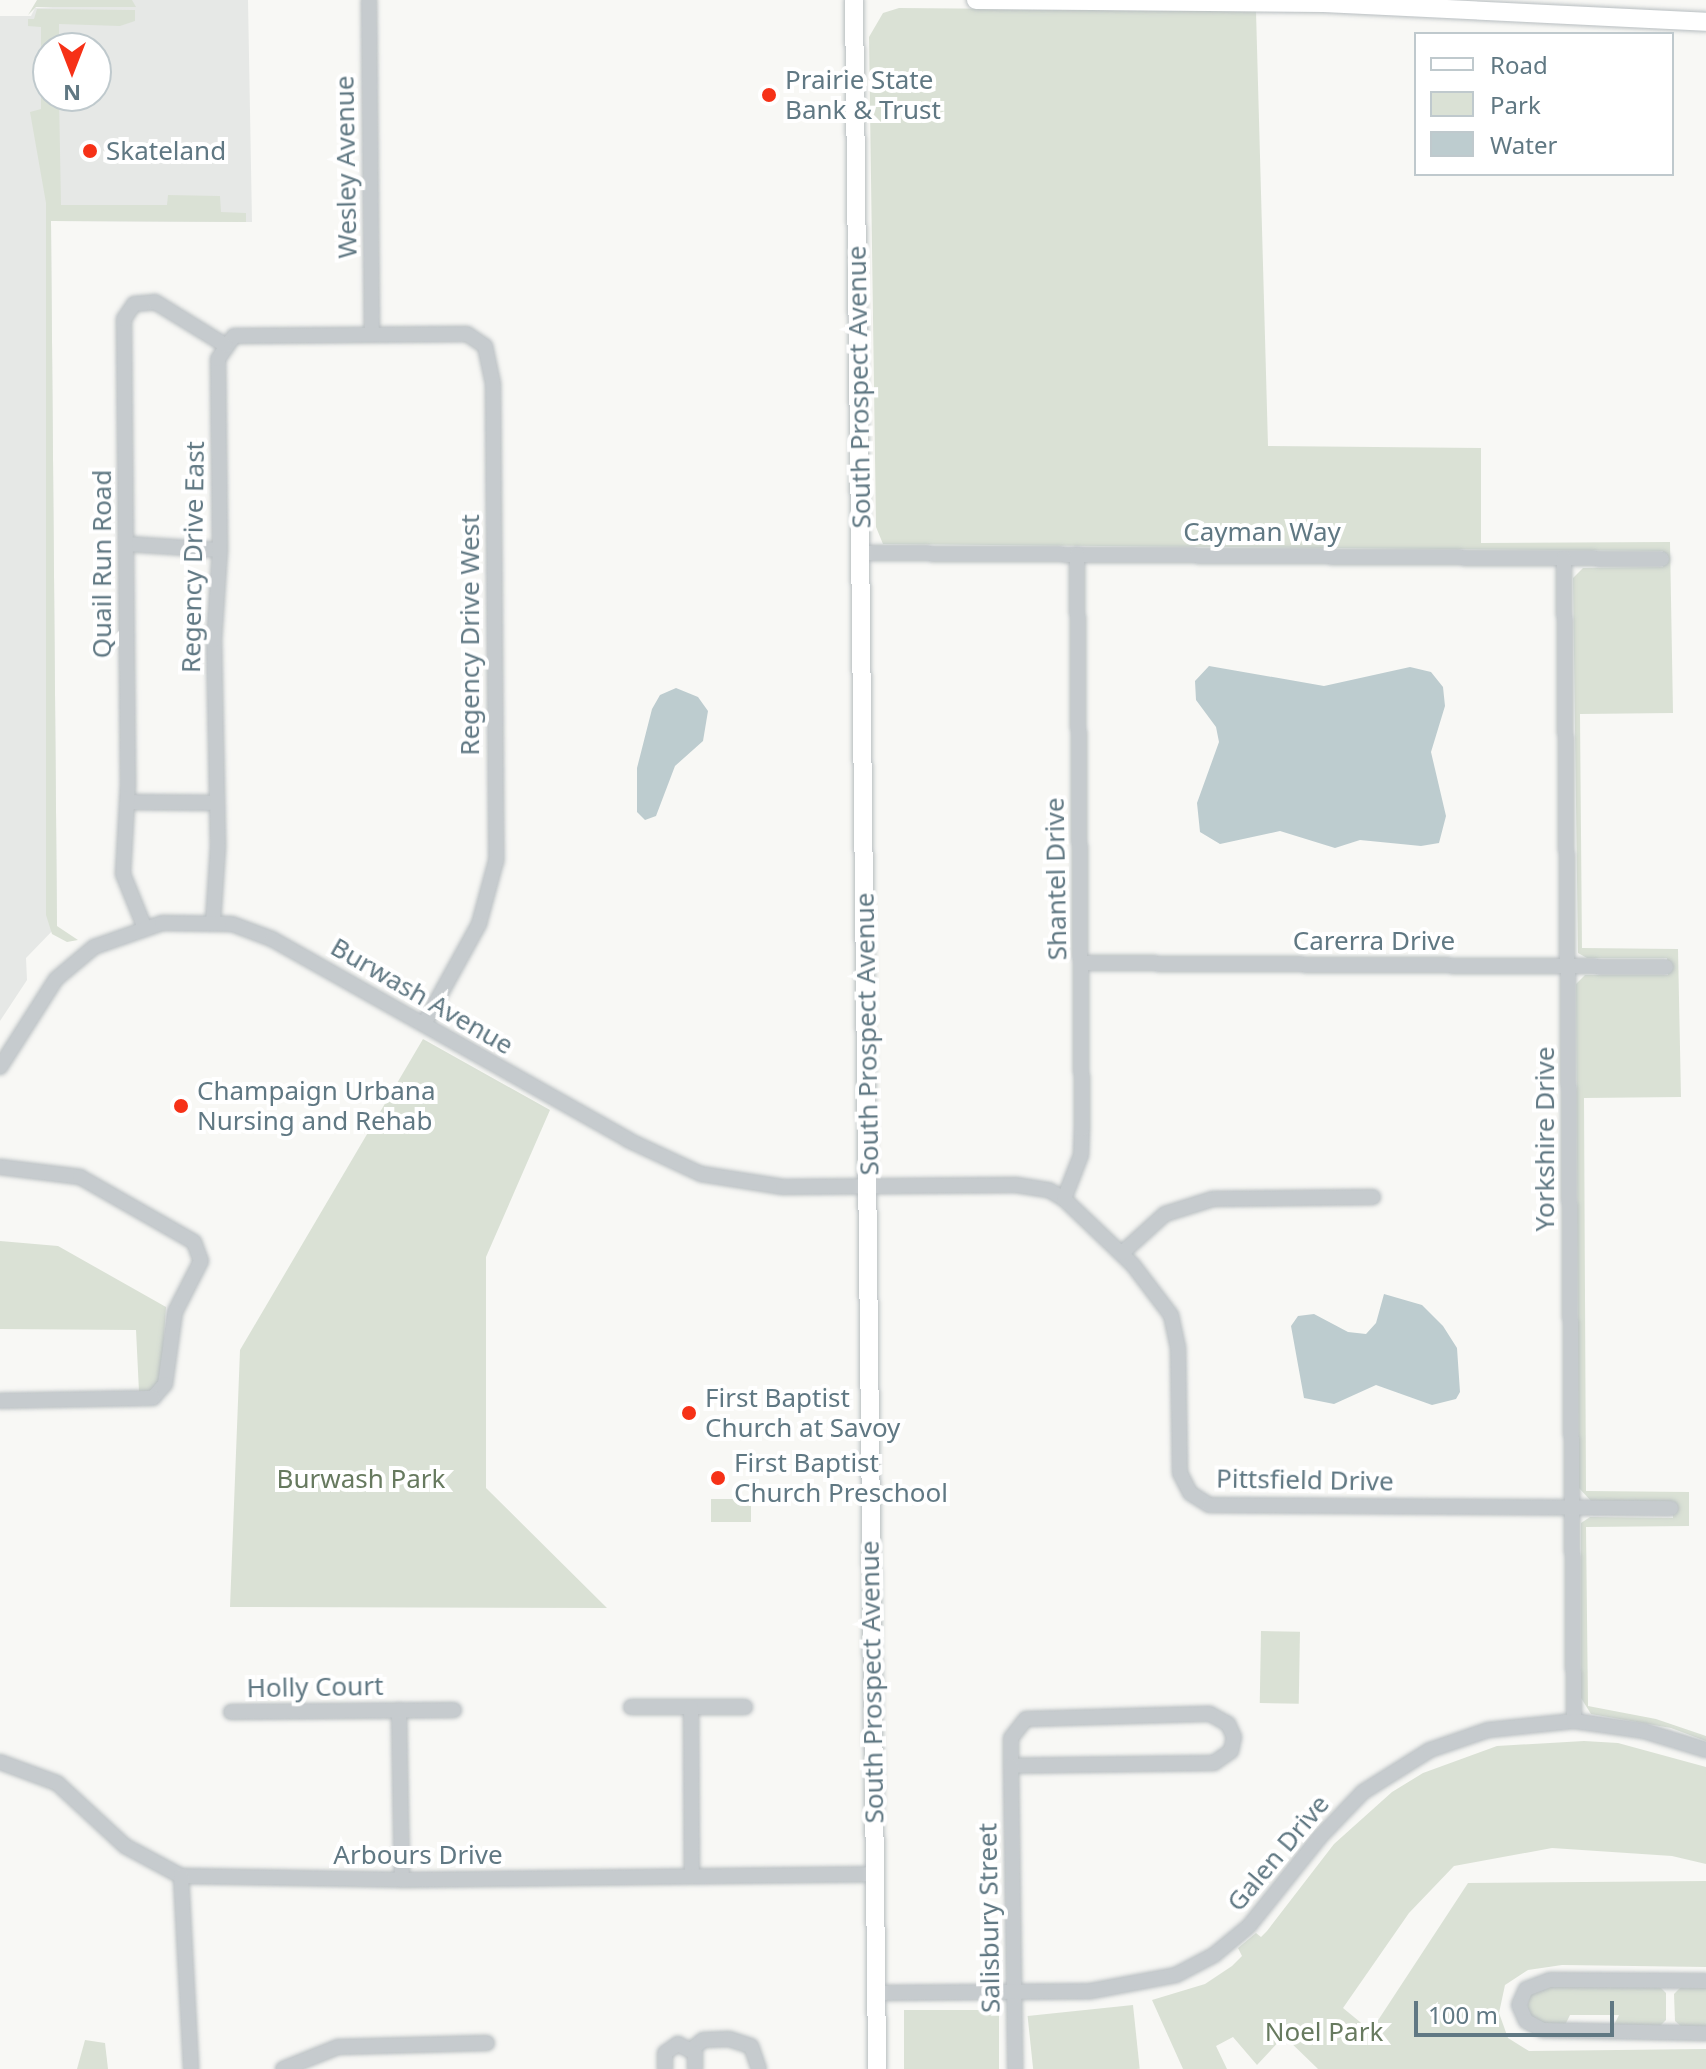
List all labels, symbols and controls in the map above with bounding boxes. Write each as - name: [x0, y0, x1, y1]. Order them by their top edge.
- north arrow: [32, 32, 112, 112]
- legend: [1414, 32, 1674, 176]
- text: Road: [1490, 48, 1548, 81]
- place label: Prairie State Bank & Trust: [785, 64, 941, 126]
- street label: Wesley Avenue: [329, 75, 363, 259]
- text: N: [63, 79, 81, 109]
- marker: Prairie State Bank & Trust: [760, 86, 778, 104]
- text: Park: [1490, 88, 1541, 121]
- text: Water: [1490, 128, 1557, 161]
- place label: Skateland: [106, 135, 226, 167]
- marker: Skateland: [81, 142, 99, 160]
- street label: South Prospect Avenue: [841, 245, 877, 529]
- street label: Regency Drive East: [175, 441, 211, 673]
- street label: Quail Run Road: [86, 470, 118, 658]
- street label: Regency Drive West: [454, 514, 486, 756]
- street label: Cayman Way: [1183, 516, 1341, 548]
- street label: Shantel Drive: [1039, 797, 1073, 961]
- street label: South Prospect Avenue: [849, 892, 885, 1176]
- street label: Carerra Drive: [1293, 925, 1455, 957]
- street label: Burwash Avenue: [325, 931, 519, 1061]
- street label: Yorkshire Drive: [1529, 1047, 1561, 1231]
- place label: Champaign Urbana Nursing and Rehab: [197, 1075, 435, 1136]
- marker: Champaign Urbana Nursing and Rehab: [172, 1097, 190, 1115]
- place label: First Baptist Church at Savoy: [705, 1382, 900, 1444]
- marker: First Baptist Church at Savoy: [680, 1404, 698, 1422]
- place label: First Baptist Church Preschool: [734, 1447, 948, 1508]
- park label: Burwash Park: [277, 1463, 445, 1495]
- street label: Pittsfield Drive: [1216, 1463, 1394, 1497]
- marker: First Baptist Church Preschool: [709, 1469, 727, 1487]
- street label: South Prospect Avenue: [854, 1540, 890, 1824]
- street label: Holly Court: [246, 1670, 384, 1704]
- street label: Galen Drive: [1220, 1789, 1336, 1917]
- street label: Salisbury Street: [972, 1823, 1006, 2013]
- street label: Arbours Drive: [333, 1839, 503, 1871]
- scale bar: [1418, 1985, 1618, 2035]
- text: 100 m: [1428, 1998, 1498, 2031]
- park label: Noel Park: [1265, 2016, 1383, 2048]

